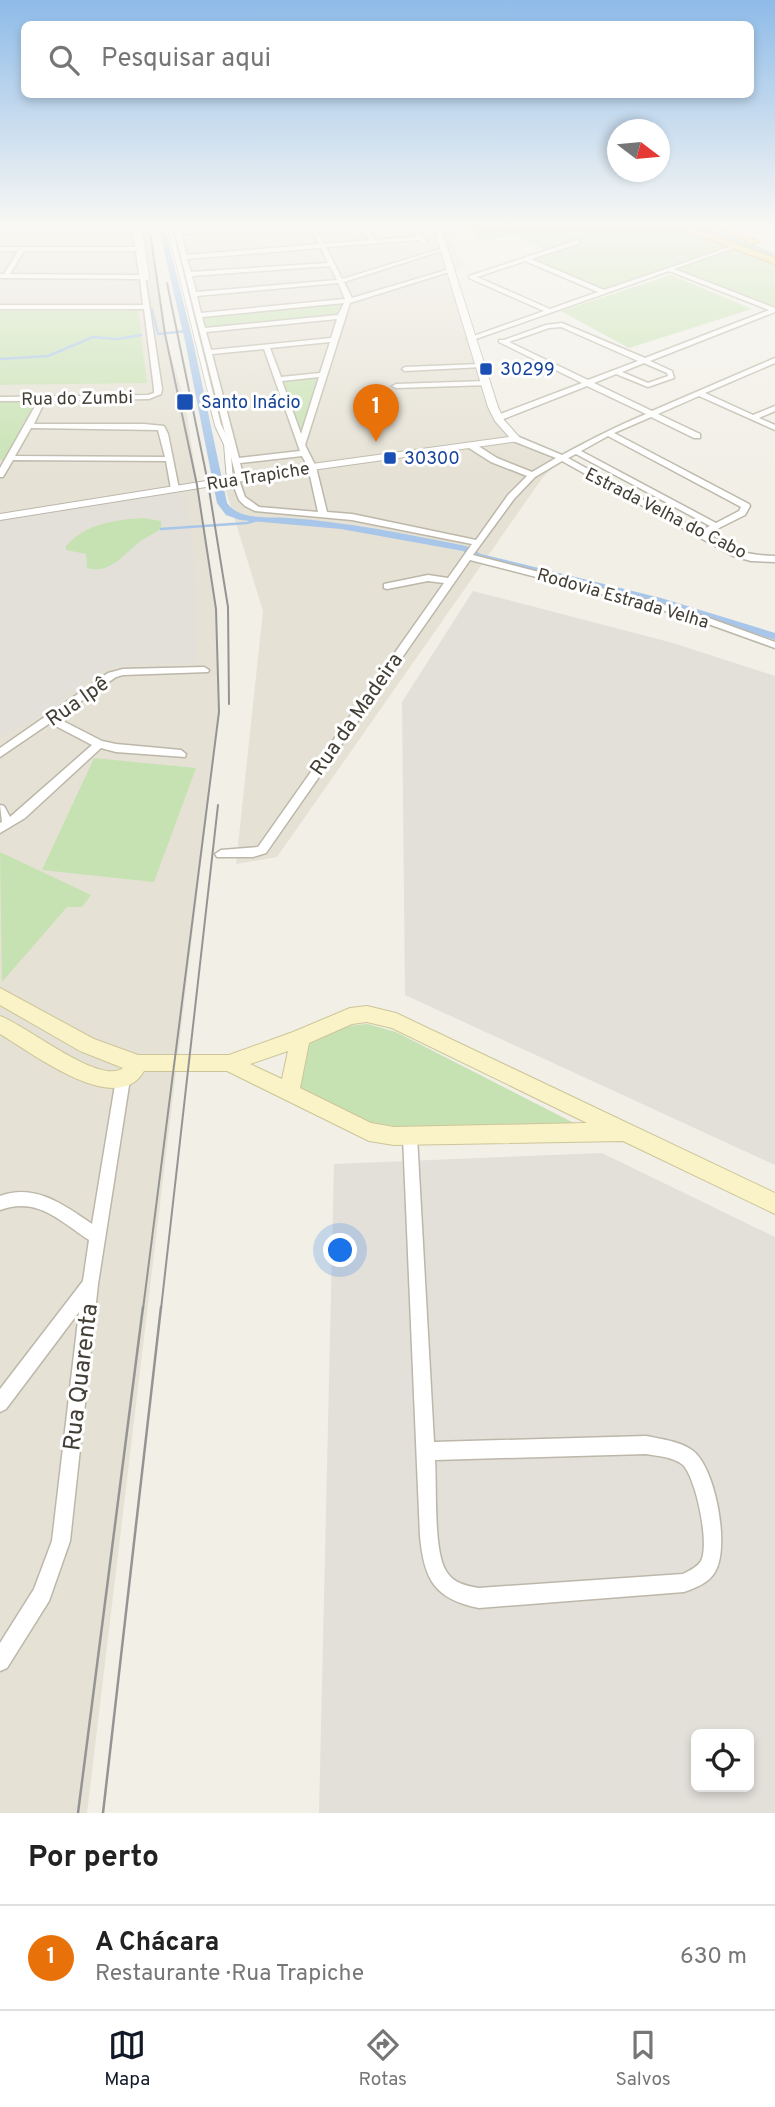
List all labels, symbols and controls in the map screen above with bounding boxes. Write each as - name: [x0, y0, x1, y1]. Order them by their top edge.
- search box: [21, 21, 754, 98]
- icon: search: [45, 41, 83, 79]
- text: Pesquisar aqui: [101, 43, 271, 76]
- north arrow: [607, 119, 670, 182]
- place label: 30299: [500, 359, 555, 382]
- marker: 30299: [478, 361, 494, 377]
- pin: 1: [353, 384, 399, 442]
- street label: Rua do Zumbi: [21, 387, 133, 412]
- marker: Santo Inácio: [175, 392, 195, 412]
- place label: Santo Inácio: [201, 392, 301, 415]
- place label: 30300: [404, 448, 460, 471]
- marker: 30300: [382, 450, 398, 466]
- street label: Rua Trapiche: [205, 458, 311, 497]
- street label: Estrada Velha do Cabo: [581, 464, 750, 565]
- street label: Rodovia Estrada Velha: [534, 564, 711, 635]
- street label: Rua da Madeira: [305, 648, 410, 782]
- street label: Rua Ipê: [41, 671, 115, 734]
- your location: [323, 1233, 357, 1267]
- street label: Rua Quarenta: [58, 1302, 106, 1453]
- map controls: [691, 1729, 754, 1792]
- button: locate: [691, 1729, 754, 1792]
- text: Por perto: [28, 1840, 159, 1877]
- text: A Chácara: [95, 1927, 219, 1960]
- text: 1: [46, 1943, 56, 1972]
- text: 630 m: [680, 1943, 747, 1972]
- text: Restaurante · Rua Trapiche: [95, 1960, 364, 1989]
- tab: Mapa: [104, 2026, 150, 2092]
- tab: Rotas: [359, 2026, 407, 2092]
- tab: Salvos: [615, 2026, 671, 2092]

